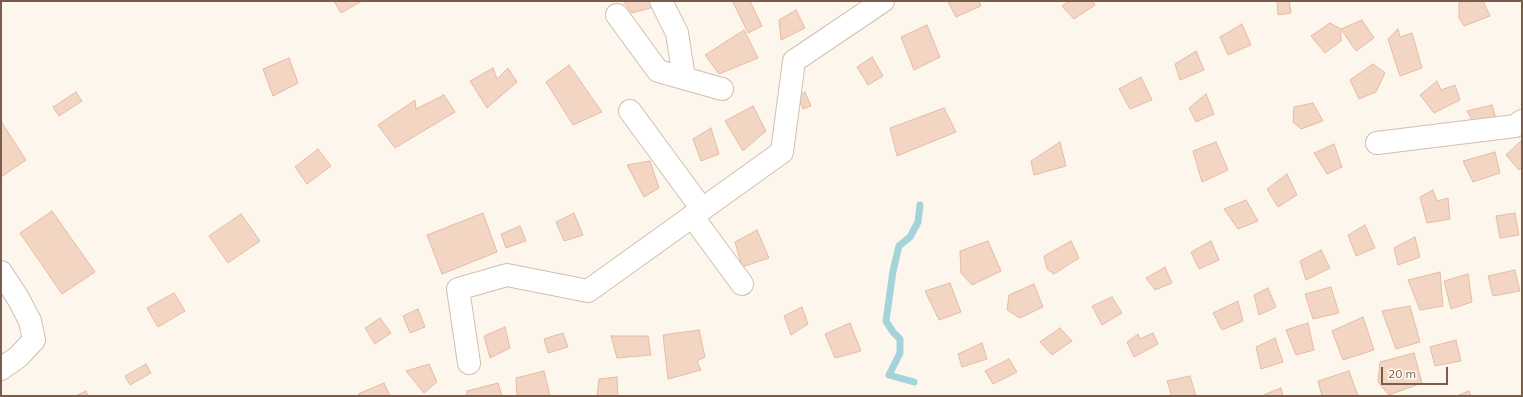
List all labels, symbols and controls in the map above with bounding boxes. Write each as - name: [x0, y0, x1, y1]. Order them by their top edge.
- scale bar: [1383, 359, 1450, 385]
- text: 20 m: [1388, 366, 1416, 381]

